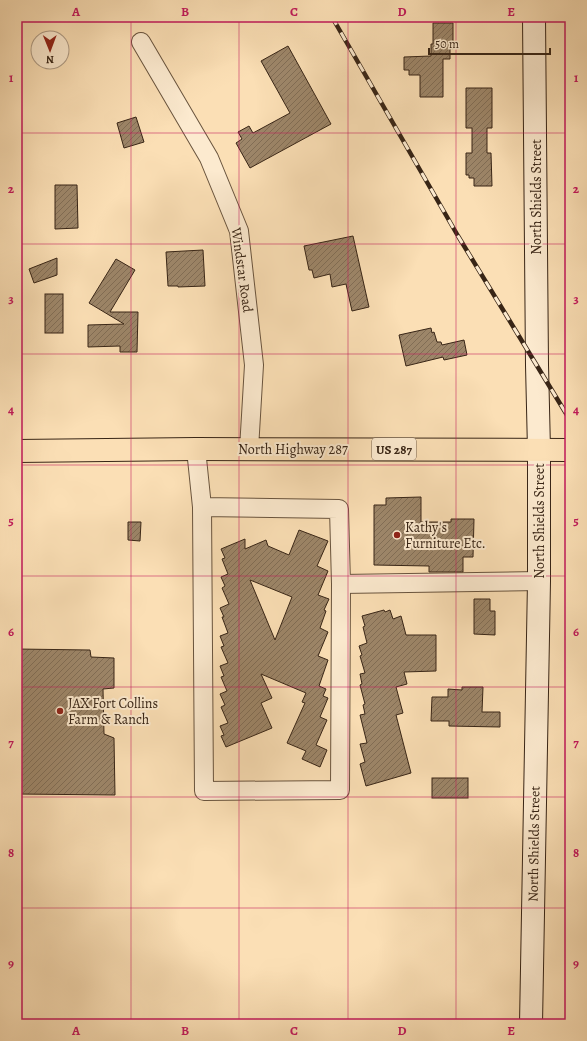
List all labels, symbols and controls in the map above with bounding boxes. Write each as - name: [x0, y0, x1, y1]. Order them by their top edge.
- text: A: [71, 3, 81, 20]
- text: B: [181, 3, 189, 20]
- text: C: [290, 3, 298, 20]
- text: D: [397, 3, 407, 20]
- text: E: [507, 3, 515, 20]
- north arrow: [30, 30, 70, 70]
- scale bar: [429, 30, 550, 56]
- text: 50 m: [435, 36, 459, 52]
- text: N: [46, 52, 54, 67]
- text: 1: [9, 69, 14, 86]
- text: 1: [574, 69, 579, 86]
- street label: North Shields Street: [527, 139, 546, 255]
- text: 2: [8, 180, 15, 197]
- text: 2: [573, 180, 580, 197]
- street label: Windstar Road: [226, 225, 257, 314]
- text: 3: [8, 290, 14, 307]
- text: 3: [573, 290, 579, 307]
- text: 4: [8, 401, 14, 418]
- text: 4: [573, 401, 579, 418]
- road number: US 287: [372, 438, 416, 460]
- street label: North Highway 287: [238, 440, 348, 459]
- street label: North Shields Street: [530, 463, 549, 579]
- text: 5: [8, 512, 14, 529]
- text: 5: [573, 512, 579, 529]
- place label: Kathy's Furniture Etc.: [405, 518, 486, 553]
- marker: Kathy's Furniture Etc.: [392, 530, 402, 540]
- text: 6: [8, 623, 14, 640]
- text: 6: [573, 623, 579, 640]
- place label: JAX Fort Collins Farm & Ranch: [68, 694, 158, 729]
- marker: JAX Fort Collins Farm & Ranch: [55, 706, 65, 716]
- text: 7: [8, 734, 14, 751]
- text: 7: [573, 734, 579, 751]
- street label: North Shields Street: [523, 786, 545, 902]
- text: 8: [8, 844, 14, 861]
- text: 8: [573, 844, 579, 861]
- text: 9: [8, 955, 14, 972]
- text: 9: [573, 955, 579, 972]
- text: A: [71, 1022, 81, 1039]
- text: B: [181, 1022, 189, 1039]
- text: C: [290, 1022, 298, 1039]
- text: D: [397, 1022, 407, 1039]
- text: E: [507, 1022, 515, 1039]

